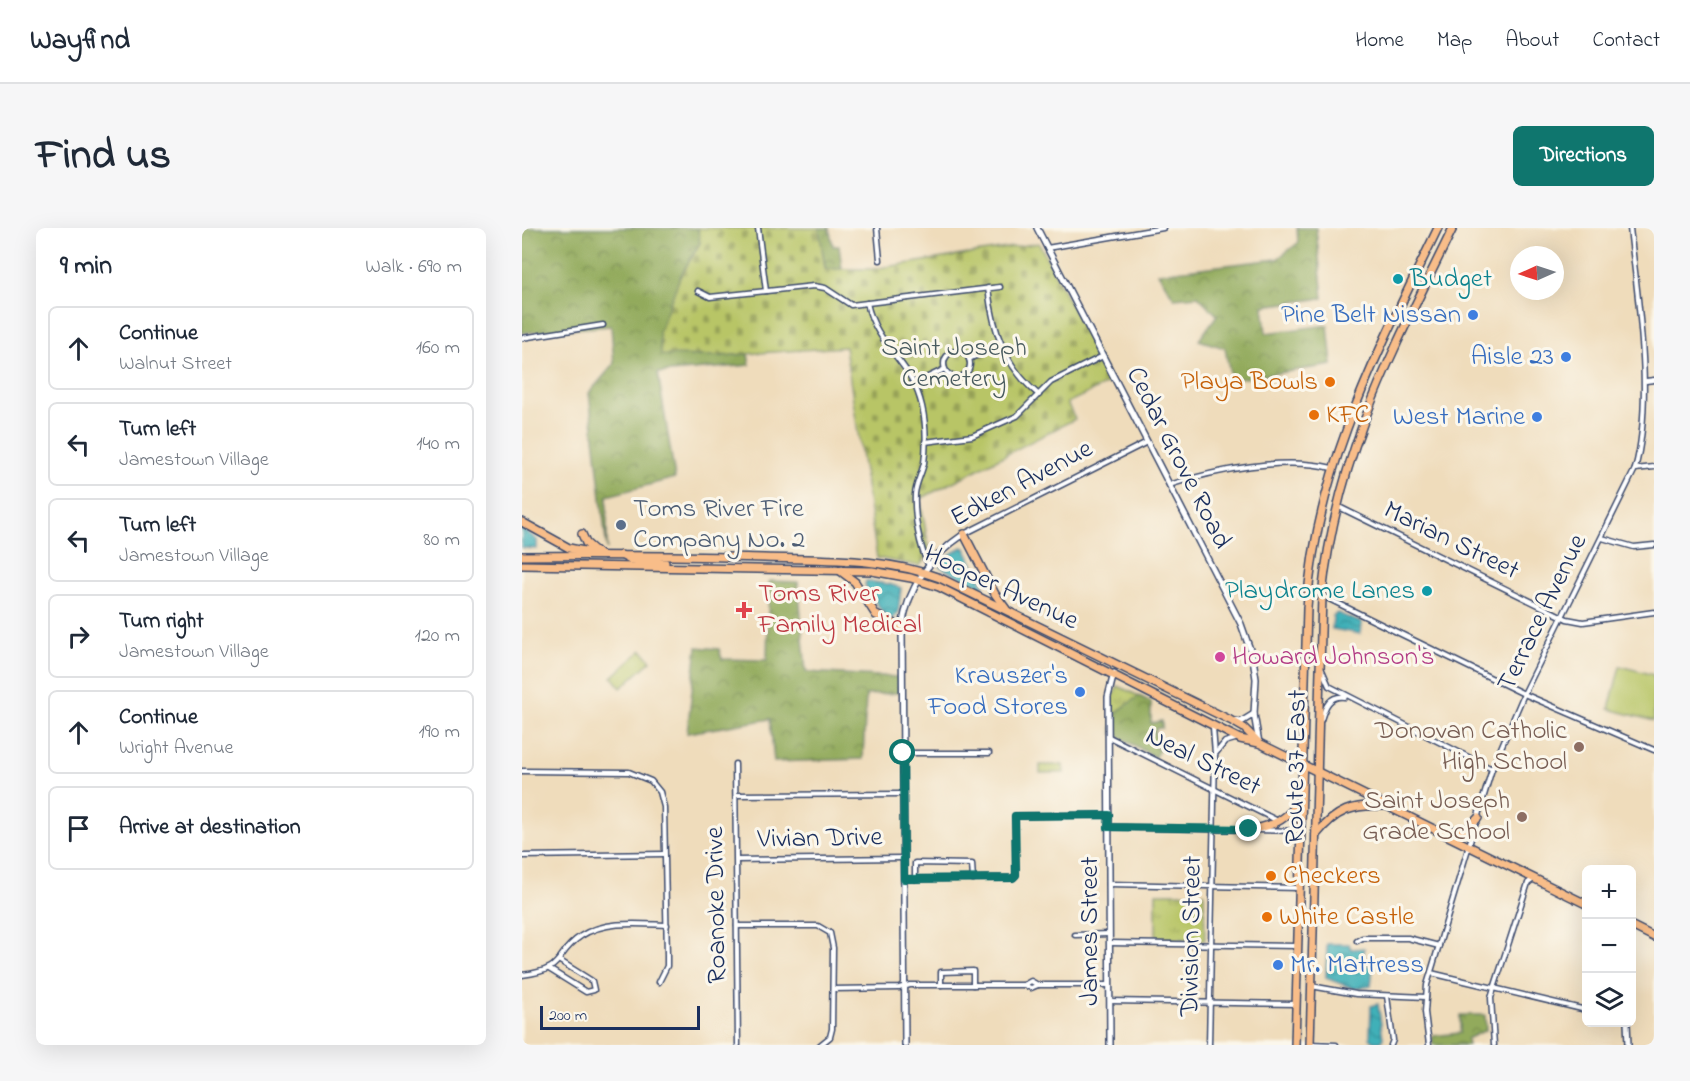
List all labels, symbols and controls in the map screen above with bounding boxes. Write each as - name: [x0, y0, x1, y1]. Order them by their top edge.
- text: Wayfind: [30, 21, 130, 62]
- text: Home: [1355, 26, 1404, 56]
- text: Map: [1437, 26, 1472, 56]
- text: About: [1505, 26, 1559, 56]
- text: Contact: [1592, 26, 1660, 56]
- text: Find us: [36, 126, 171, 187]
- button: Directions: [1513, 126, 1654, 186]
- north arrow: [1510, 246, 1564, 300]
- text: 9 min: [60, 248, 112, 286]
- text: Walk · 690 m: [365, 253, 462, 282]
- place label: Budget: [1409, 260, 1492, 299]
- marker: Budget: [1391, 272, 1405, 286]
- place label: Pine Belt Nissan: [1281, 296, 1461, 335]
- marker: Pine Belt Nissan: [1466, 308, 1480, 322]
- text: Continue: [119, 318, 198, 350]
- park label: Saint Joseph Cemetery: [881, 329, 1027, 399]
- icon: ahead: [62, 332, 95, 365]
- text: 160 m: [416, 334, 460, 363]
- place label: Aisle 23: [1471, 338, 1554, 377]
- text: Walnut Street: [119, 350, 232, 379]
- marker: Aisle 23: [1559, 350, 1573, 364]
- street label: Cedar Grove Road: [1115, 360, 1241, 556]
- place label: Playa Bowls: [1181, 363, 1318, 402]
- marker: Playa Bowls: [1323, 375, 1337, 389]
- place label: KFC: [1326, 396, 1369, 435]
- place label: West Marine: [1393, 398, 1526, 437]
- marker: KFC: [1307, 408, 1321, 422]
- marker: West Marine: [1530, 410, 1544, 424]
- text: Turn left: [119, 414, 196, 446]
- icon: left: [62, 428, 95, 461]
- text: 140 m: [416, 430, 460, 459]
- street label: Edken Avenue: [944, 430, 1101, 538]
- text: Jamestown Village: [119, 446, 269, 475]
- place label: Toms River Fire Company No. 2: [633, 490, 805, 560]
- street label: Marian Street: [1376, 491, 1526, 591]
- text: Turn left: [119, 510, 196, 542]
- marker: Toms River Fire Company No. 2: [614, 518, 628, 532]
- icon: left: [62, 524, 95, 557]
- text: 80 m: [423, 526, 460, 555]
- street label: Terrace Avenue: [1488, 527, 1598, 698]
- street label: Hooper Avenue: [917, 535, 1085, 641]
- text: Jamestown Village: [119, 542, 269, 571]
- place label: Playdrome Lanes: [1225, 572, 1415, 611]
- place label: Toms River Family Medical: [757, 575, 922, 645]
- marker: Playdrome Lanes: [1420, 584, 1434, 598]
- marker: Toms River Family Medical: [735, 601, 753, 619]
- text: Turn right: [119, 606, 204, 638]
- icon: right: [62, 620, 95, 653]
- text: 120 m: [415, 622, 460, 651]
- text: Jamestown Village: [119, 638, 269, 667]
- place label: Howard Johnson's: [1232, 638, 1435, 677]
- marker: Howard Johnson's: [1213, 650, 1227, 664]
- place label: Krauszer's Food Stores: [927, 657, 1068, 727]
- marker: Krauszer's Food Stores: [1073, 685, 1087, 699]
- street label: Route 37 East: [1276, 689, 1318, 845]
- text: Continue: [119, 702, 198, 734]
- place label: Donovan Catholic High School: [1374, 712, 1567, 782]
- icon: ahead: [62, 716, 95, 749]
- street label: Neal Street: [1139, 717, 1267, 807]
- text: 190 m: [418, 718, 460, 747]
- text: Wright Avenue: [119, 734, 234, 763]
- route start: [889, 739, 915, 765]
- marker: Donovan Catholic High School: [1572, 740, 1586, 754]
- place label: Saint Joseph Grade School: [1362, 782, 1510, 852]
- marker: Saint Joseph Grade School: [1515, 810, 1529, 824]
- icon: arrive: [62, 812, 95, 845]
- text: Arrive at destination: [119, 812, 301, 844]
- route end: [1235, 815, 1261, 841]
- street label: Vivian Drive: [756, 818, 884, 860]
- street label: Roanoke Drive: [696, 825, 738, 984]
- street label: Division Street: [1171, 855, 1213, 1018]
- street label: James Street: [1071, 856, 1110, 1006]
- place label: Checkers: [1283, 857, 1381, 896]
- map controls: [1582, 865, 1636, 1027]
- button: +: [1582, 865, 1636, 919]
- marker: Checkers: [1264, 869, 1278, 883]
- place label: White Castle: [1279, 898, 1415, 937]
- marker: White Castle: [1260, 910, 1274, 924]
- button: −: [1582, 919, 1636, 973]
- place label: Mr. Mattress: [1290, 946, 1424, 985]
- marker: Mr. Mattress: [1271, 958, 1285, 972]
- button: layers: [1582, 973, 1636, 1027]
- scale bar: [540, 1003, 700, 1030]
- text: 200 m: [549, 1004, 587, 1028]

